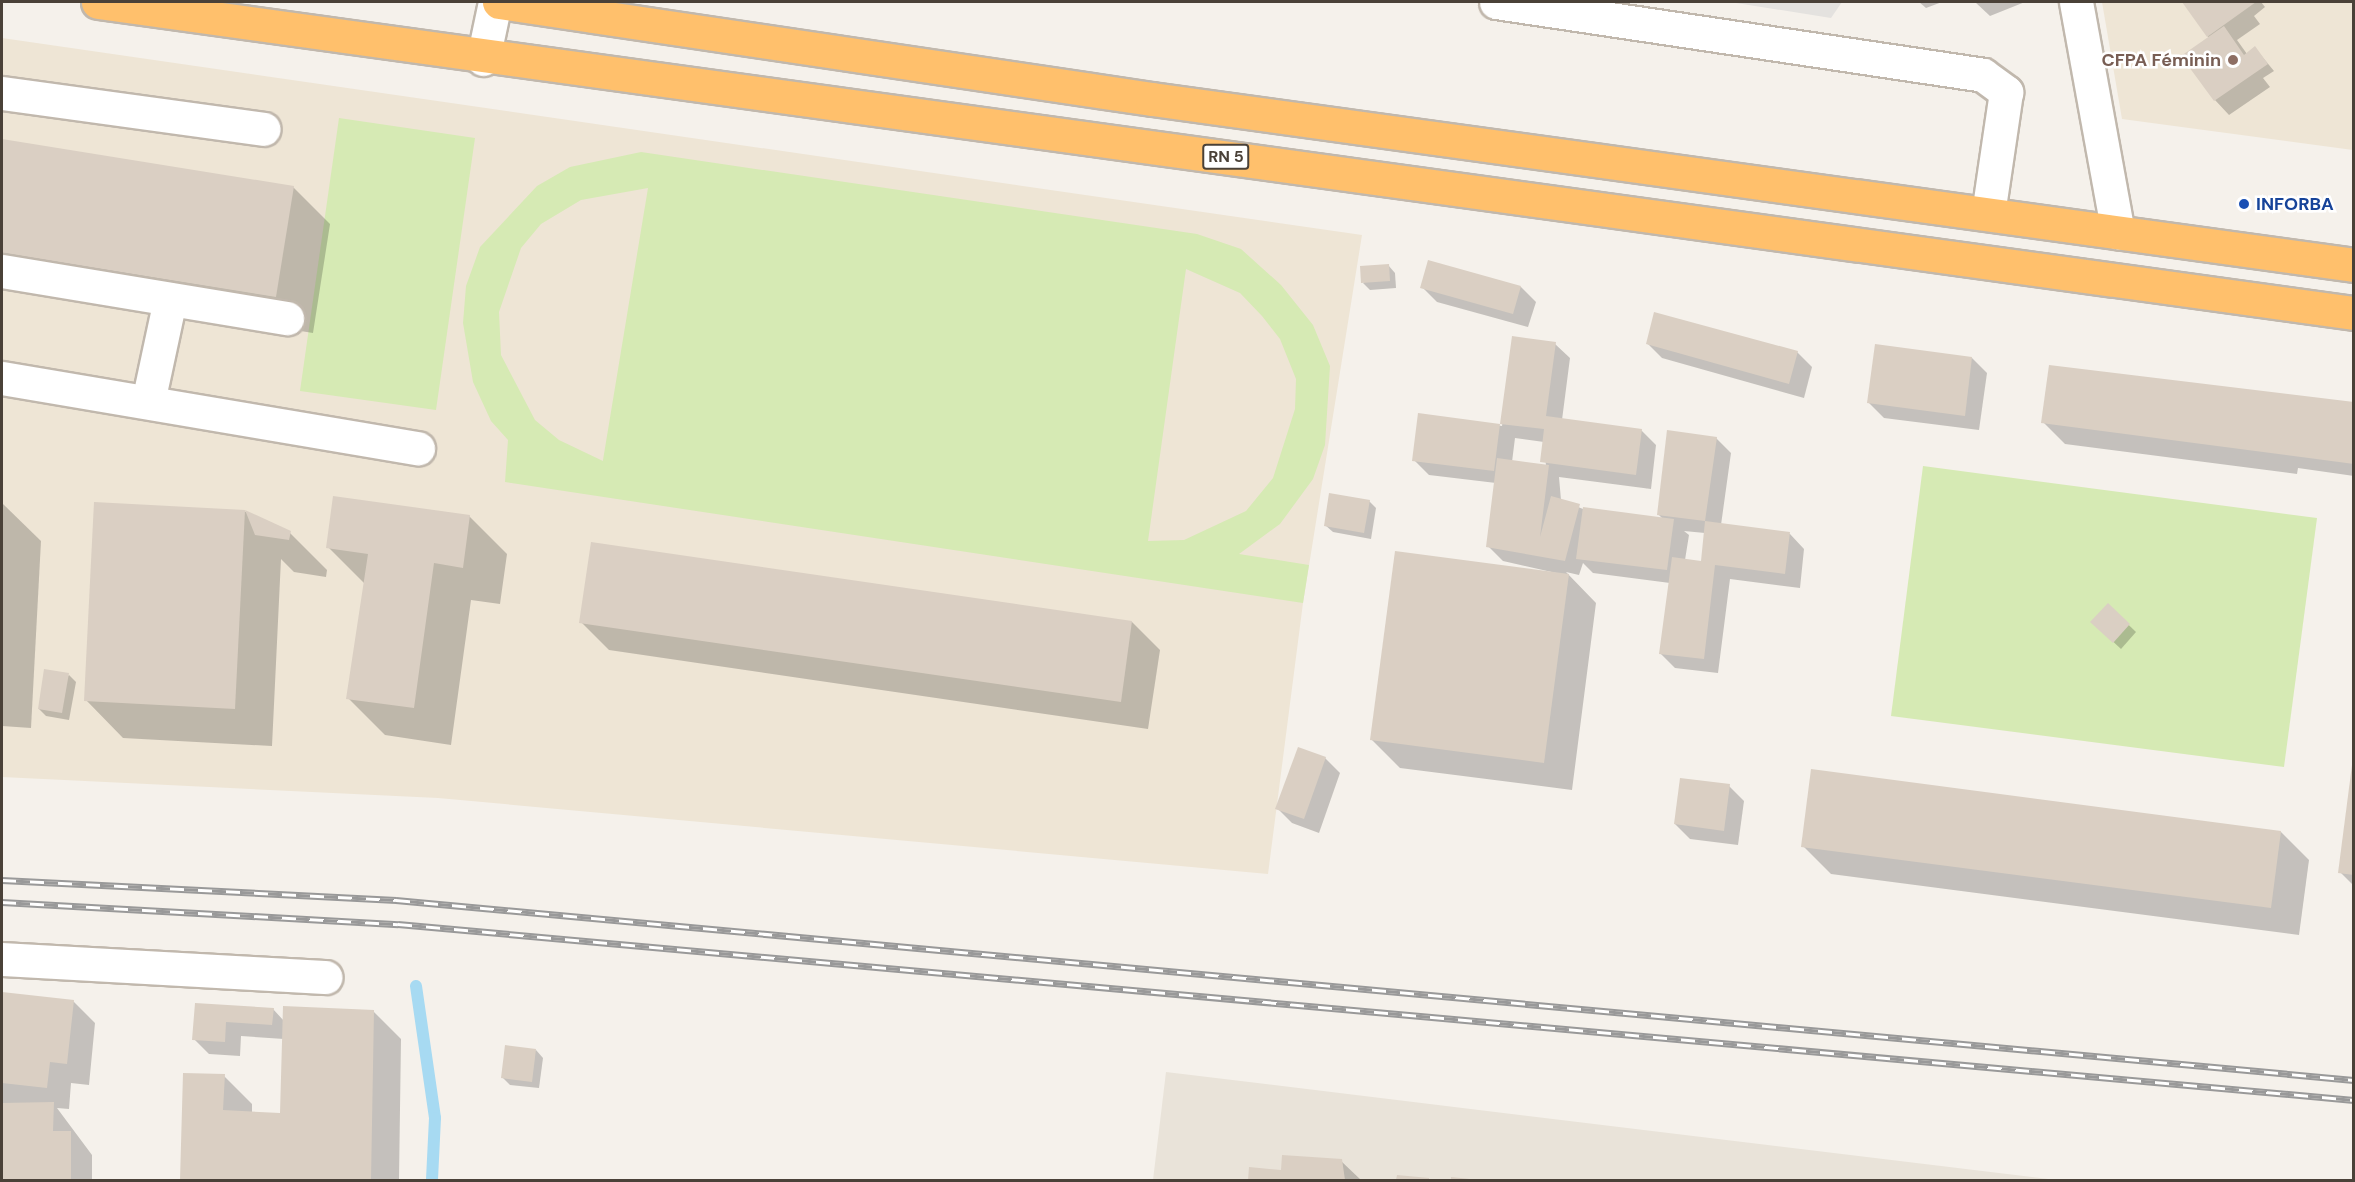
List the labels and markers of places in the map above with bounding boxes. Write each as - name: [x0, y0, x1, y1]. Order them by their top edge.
- place label: CFPA Féminin: [2102, 49, 2221, 71]
- marker: CFPA Féminin: [2226, 53, 2240, 67]
- place label: INFORBA: [2256, 193, 2334, 215]
- marker: INFORBA: [2237, 197, 2251, 211]

